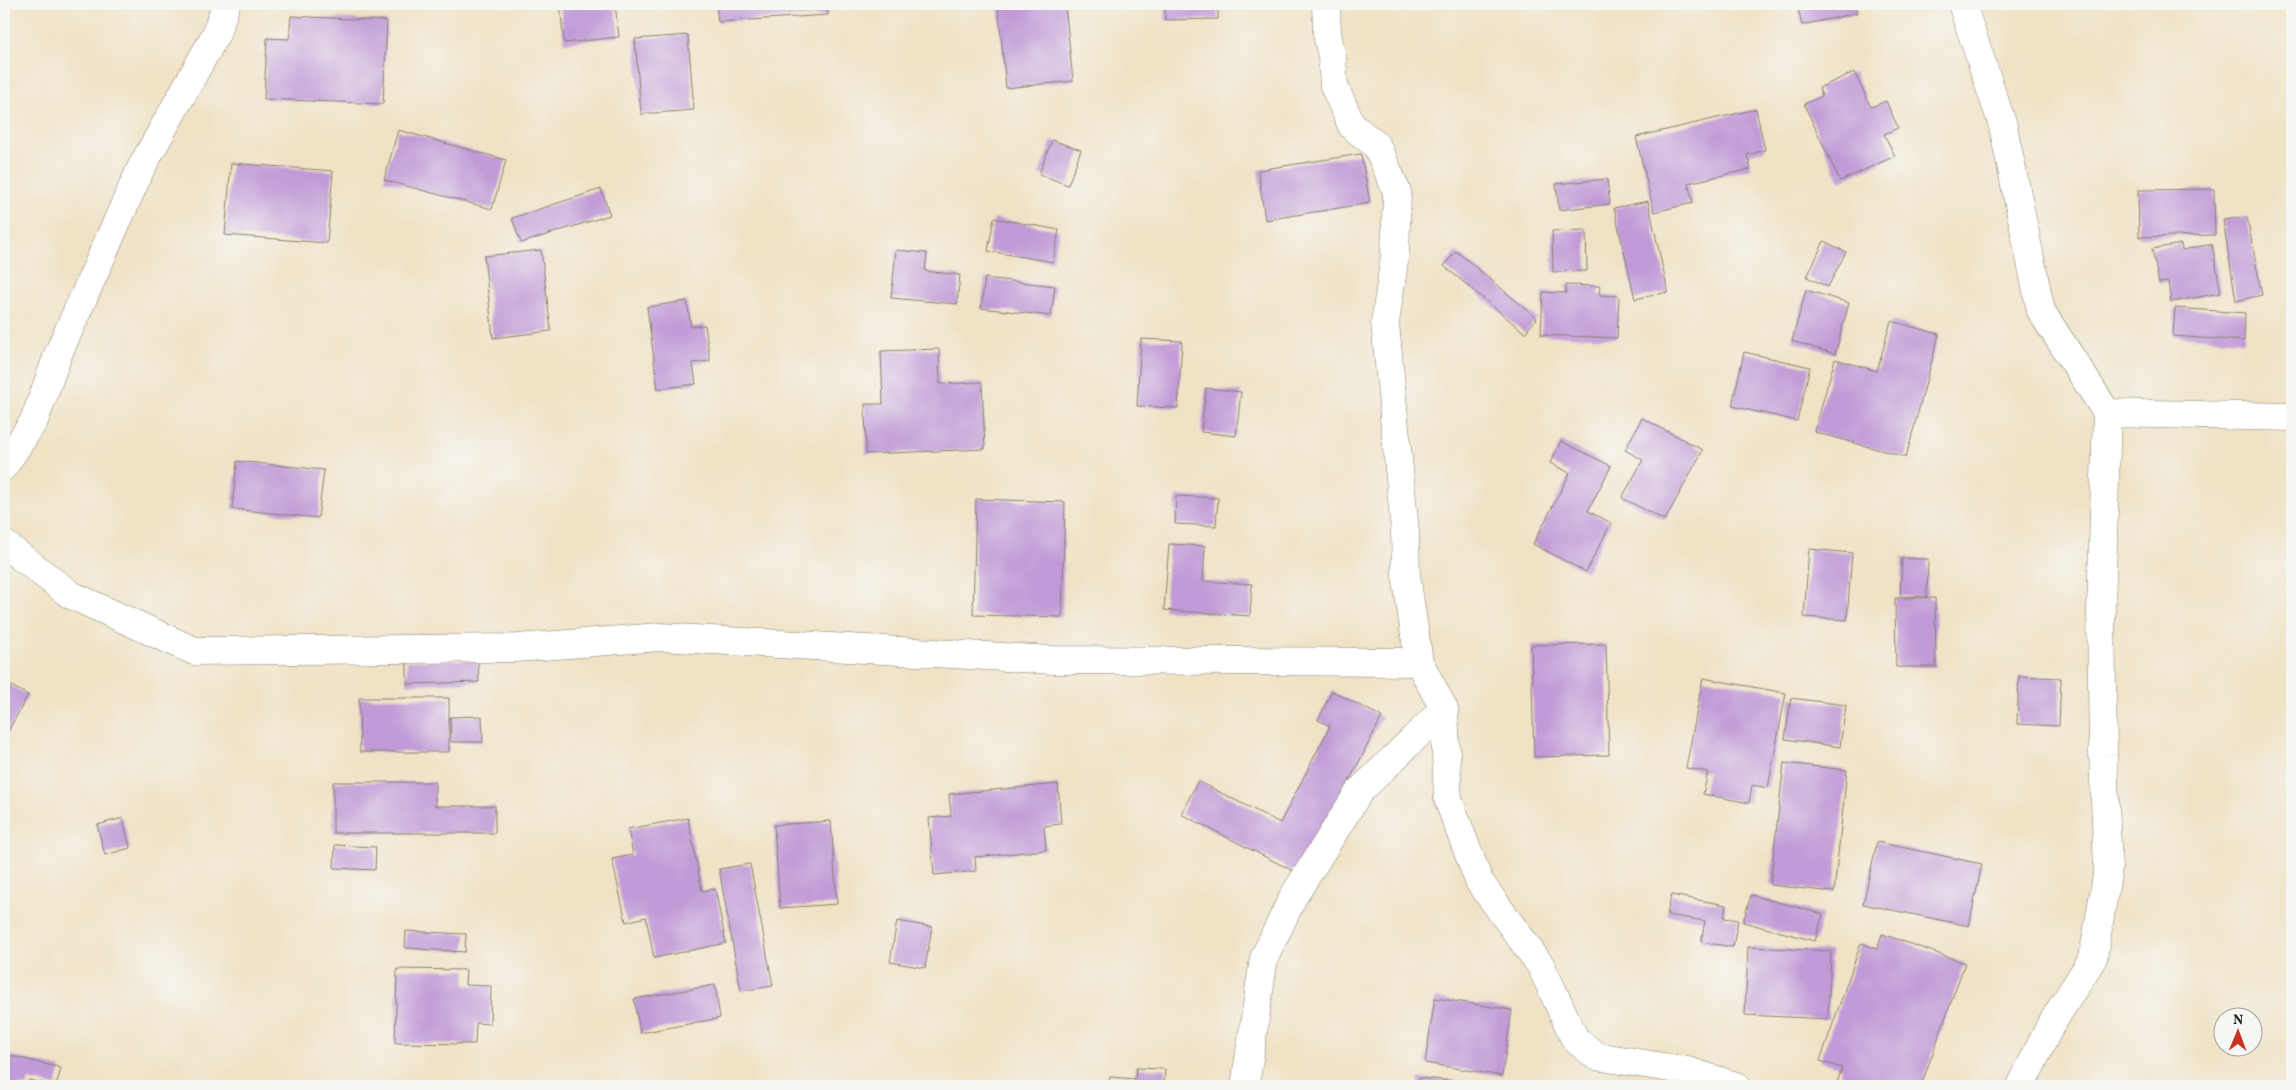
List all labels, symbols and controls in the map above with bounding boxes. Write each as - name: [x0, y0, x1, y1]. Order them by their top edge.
- north arrow: [2214, 1008, 2264, 1058]
- text: N: [2233, 1011, 2243, 1030]

